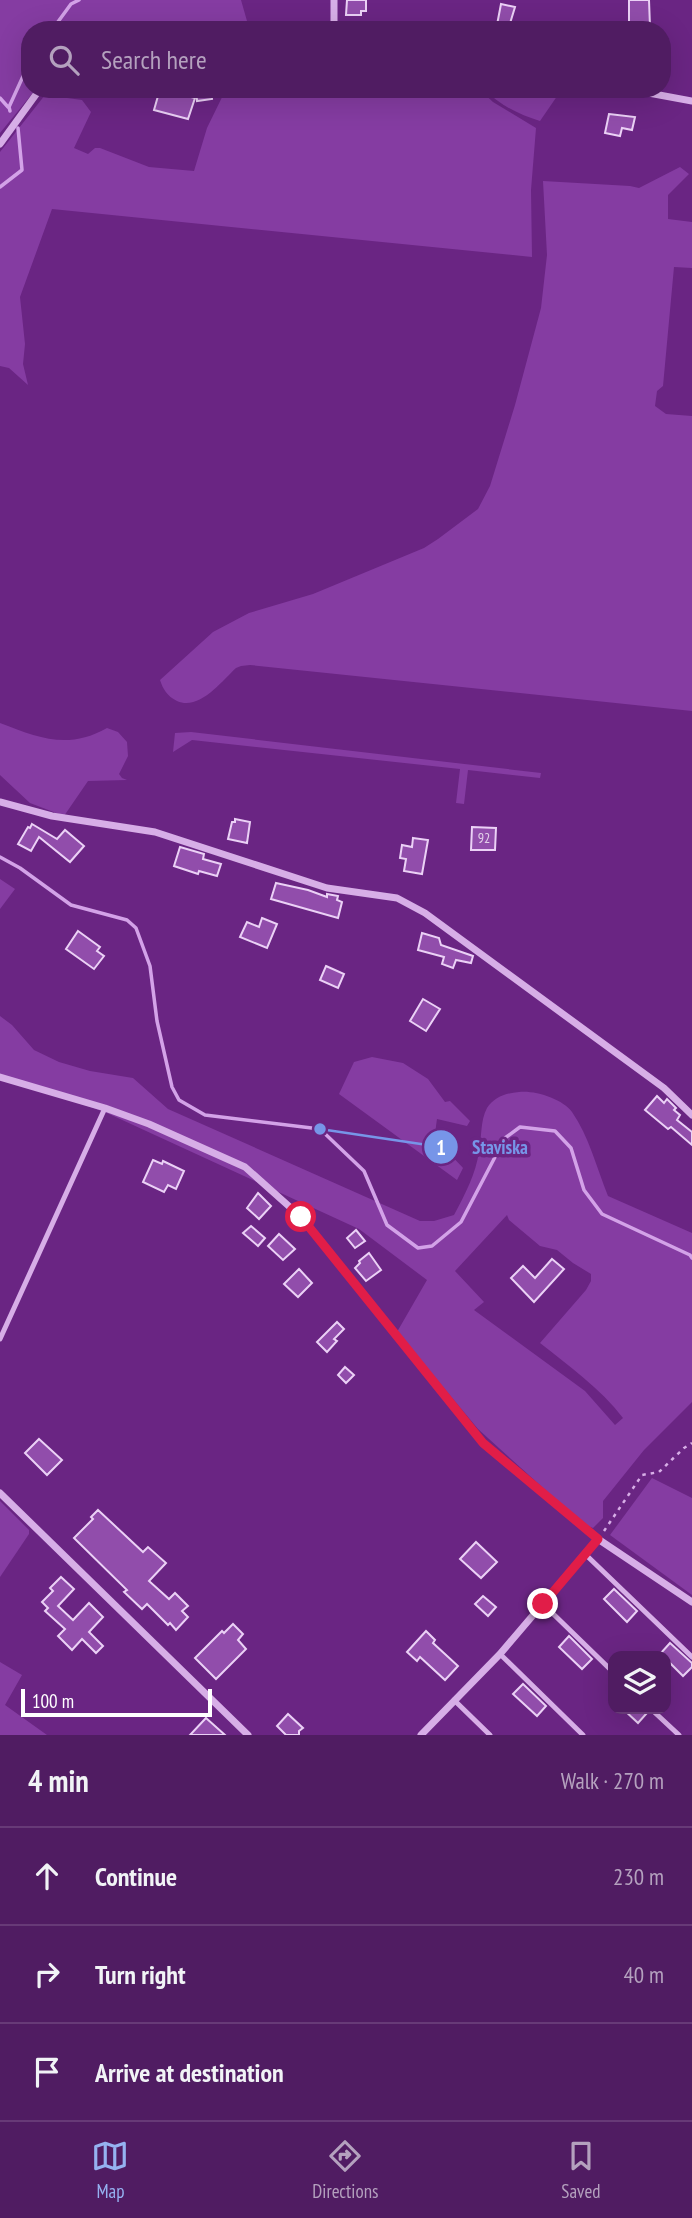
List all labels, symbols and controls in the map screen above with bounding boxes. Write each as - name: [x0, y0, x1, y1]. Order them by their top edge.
- search box: [21, 21, 671, 98]
- icon: search: [45, 41, 83, 79]
- text: Search here: [101, 43, 207, 76]
- house number: 92: [478, 829, 490, 847]
- callout: Staviska: [423, 1127, 542, 1167]
- text: 1: [436, 1134, 446, 1161]
- text: Staviska: [472, 1135, 528, 1159]
- route start: [285, 1201, 316, 1232]
- route end: [527, 1588, 558, 1619]
- map controls: [608, 1651, 671, 1714]
- button: layers: [608, 1651, 671, 1714]
- scale bar: [21, 1686, 212, 1718]
- text: 100 m: [32, 1689, 74, 1713]
- text: 4 min: [28, 1761, 89, 1800]
- text: Walk · 270 m: [561, 1766, 664, 1795]
- icon: ahead: [28, 1857, 66, 1895]
- text: Continue: [95, 1860, 177, 1893]
- text: 230 m: [613, 1862, 664, 1891]
- icon: right: [28, 1955, 66, 1993]
- text: Turn right: [95, 1958, 186, 1991]
- text: 40 m: [623, 1960, 664, 1989]
- icon: arrive: [28, 2053, 66, 2091]
- text: Arrive at destination: [95, 2056, 284, 2089]
- tab: Map: [91, 2137, 129, 2203]
- tab: Directions: [312, 2137, 378, 2203]
- tab: Saved: [561, 2137, 601, 2203]

